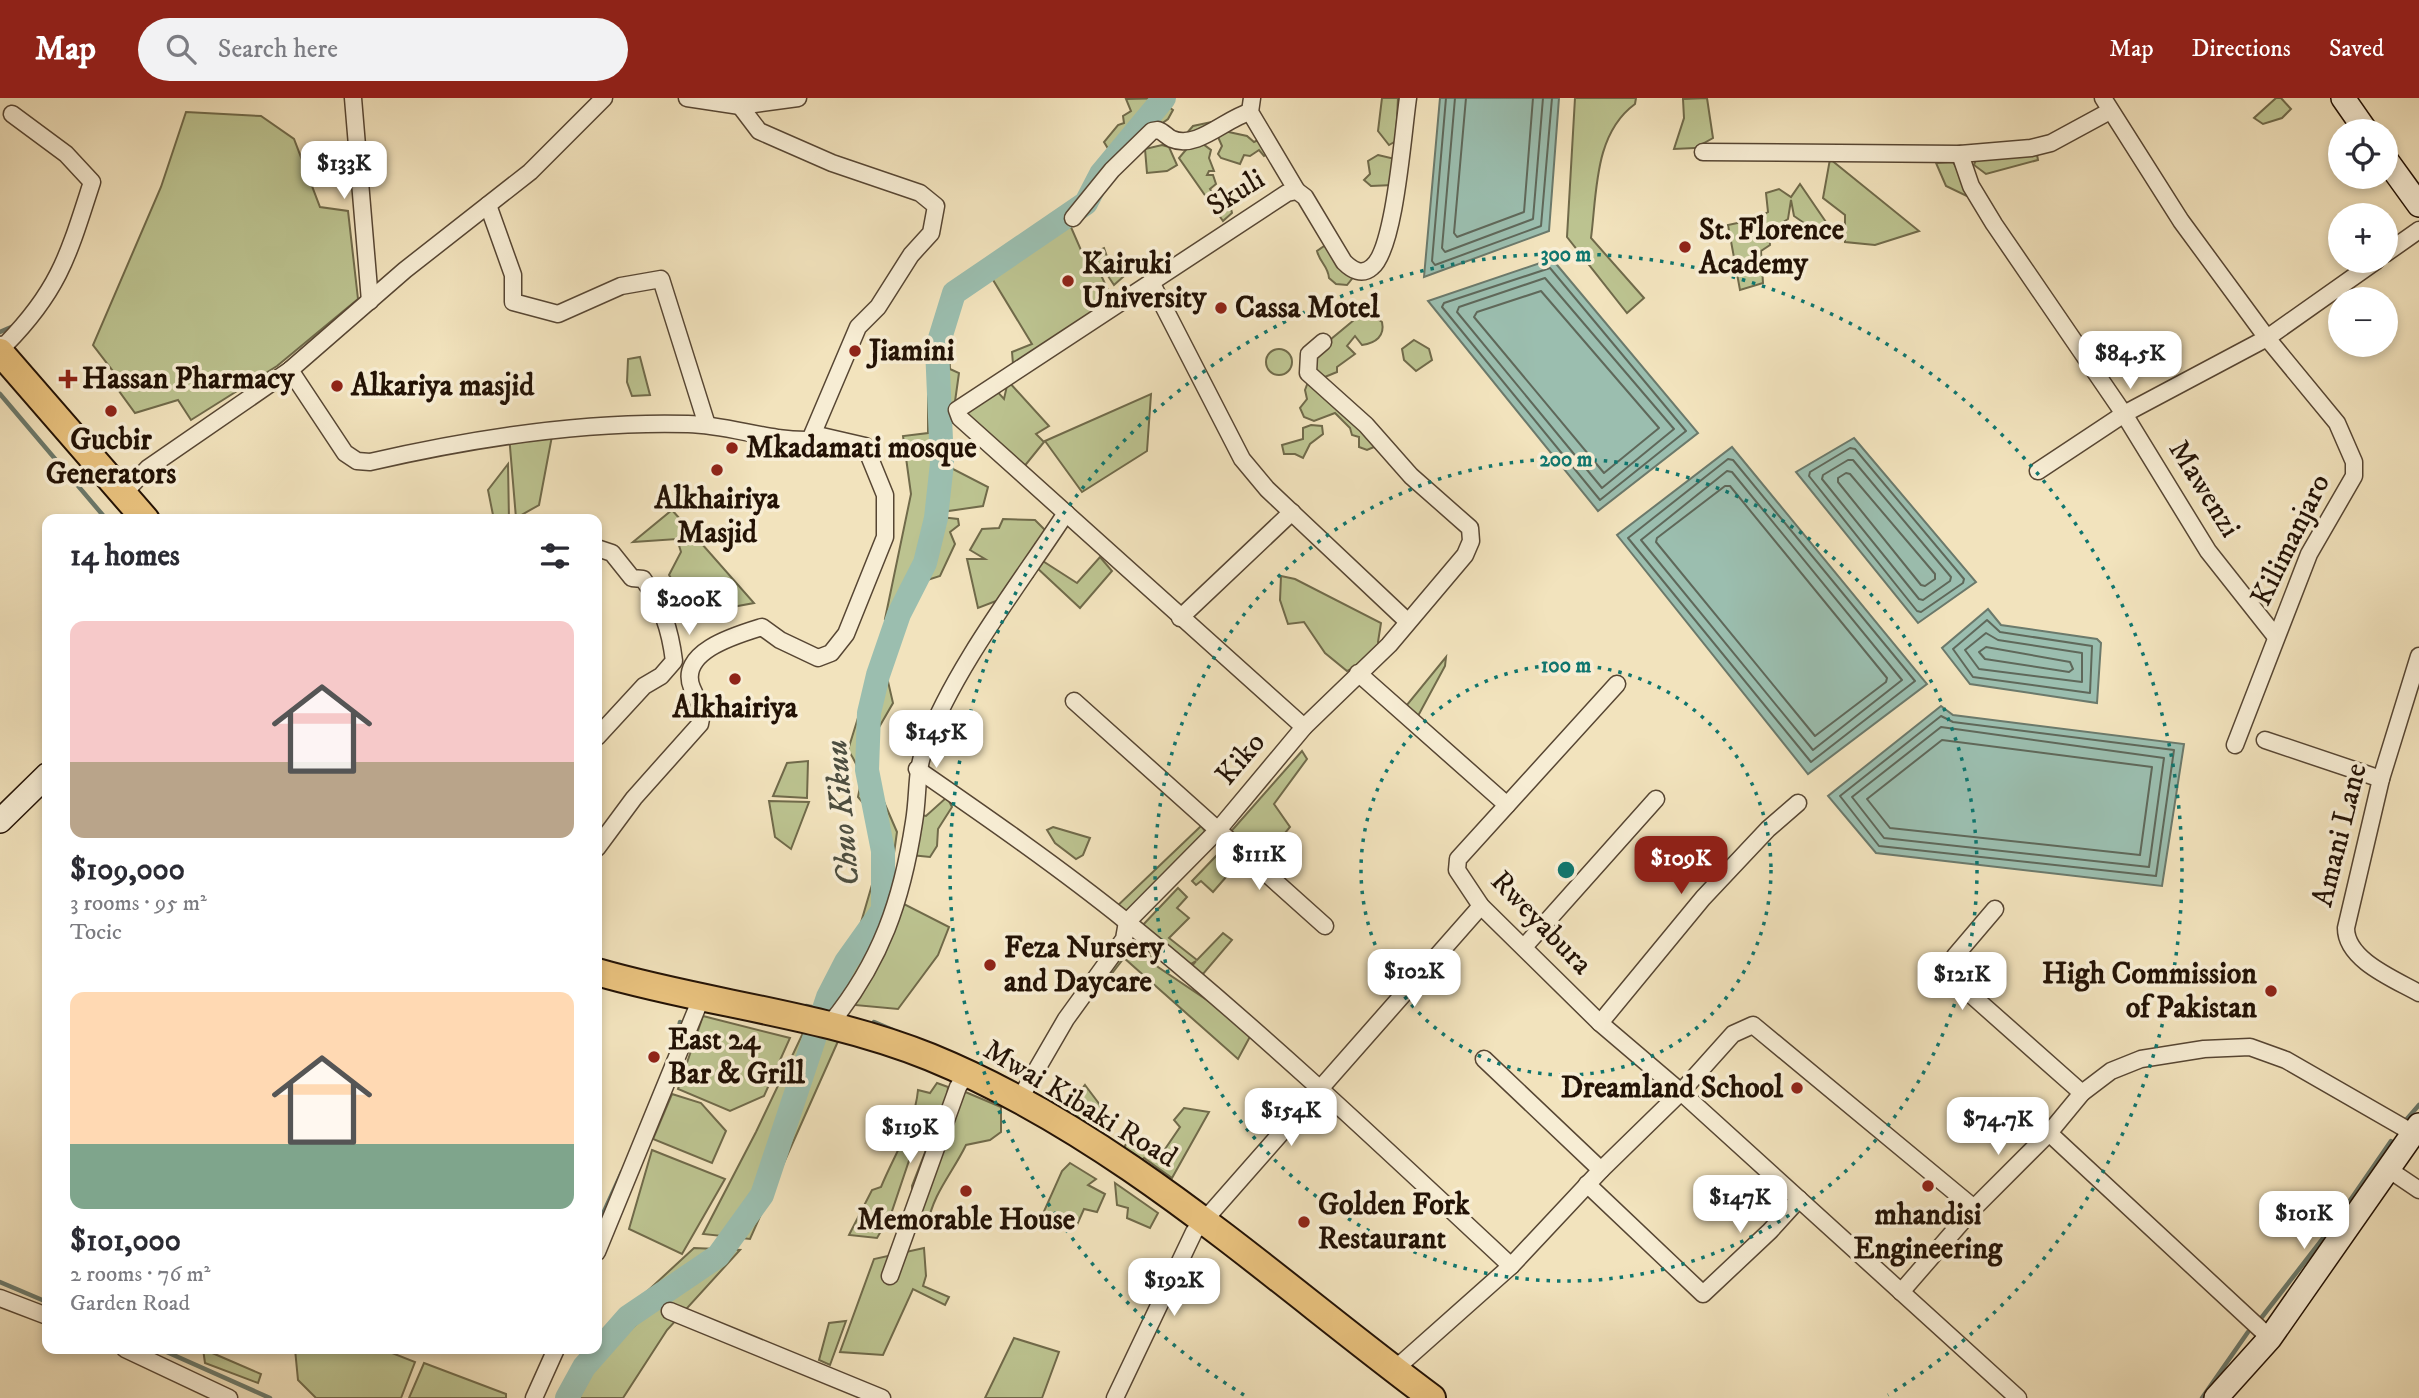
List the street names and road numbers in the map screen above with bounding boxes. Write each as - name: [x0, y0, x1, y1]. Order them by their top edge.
- street label: Skuli: [1200, 161, 1272, 225]
- street label: Mawenzi: [2160, 433, 2248, 545]
- street label: Kilimanjaro: [2243, 468, 2339, 612]
- street label: Kiko: [1208, 725, 1274, 793]
- street label: Amani Lane: [2304, 759, 2376, 911]
- street label: Rweyabura: [1482, 863, 1600, 983]
- street label: Mwai Kibaki Road: [976, 1032, 1184, 1176]

